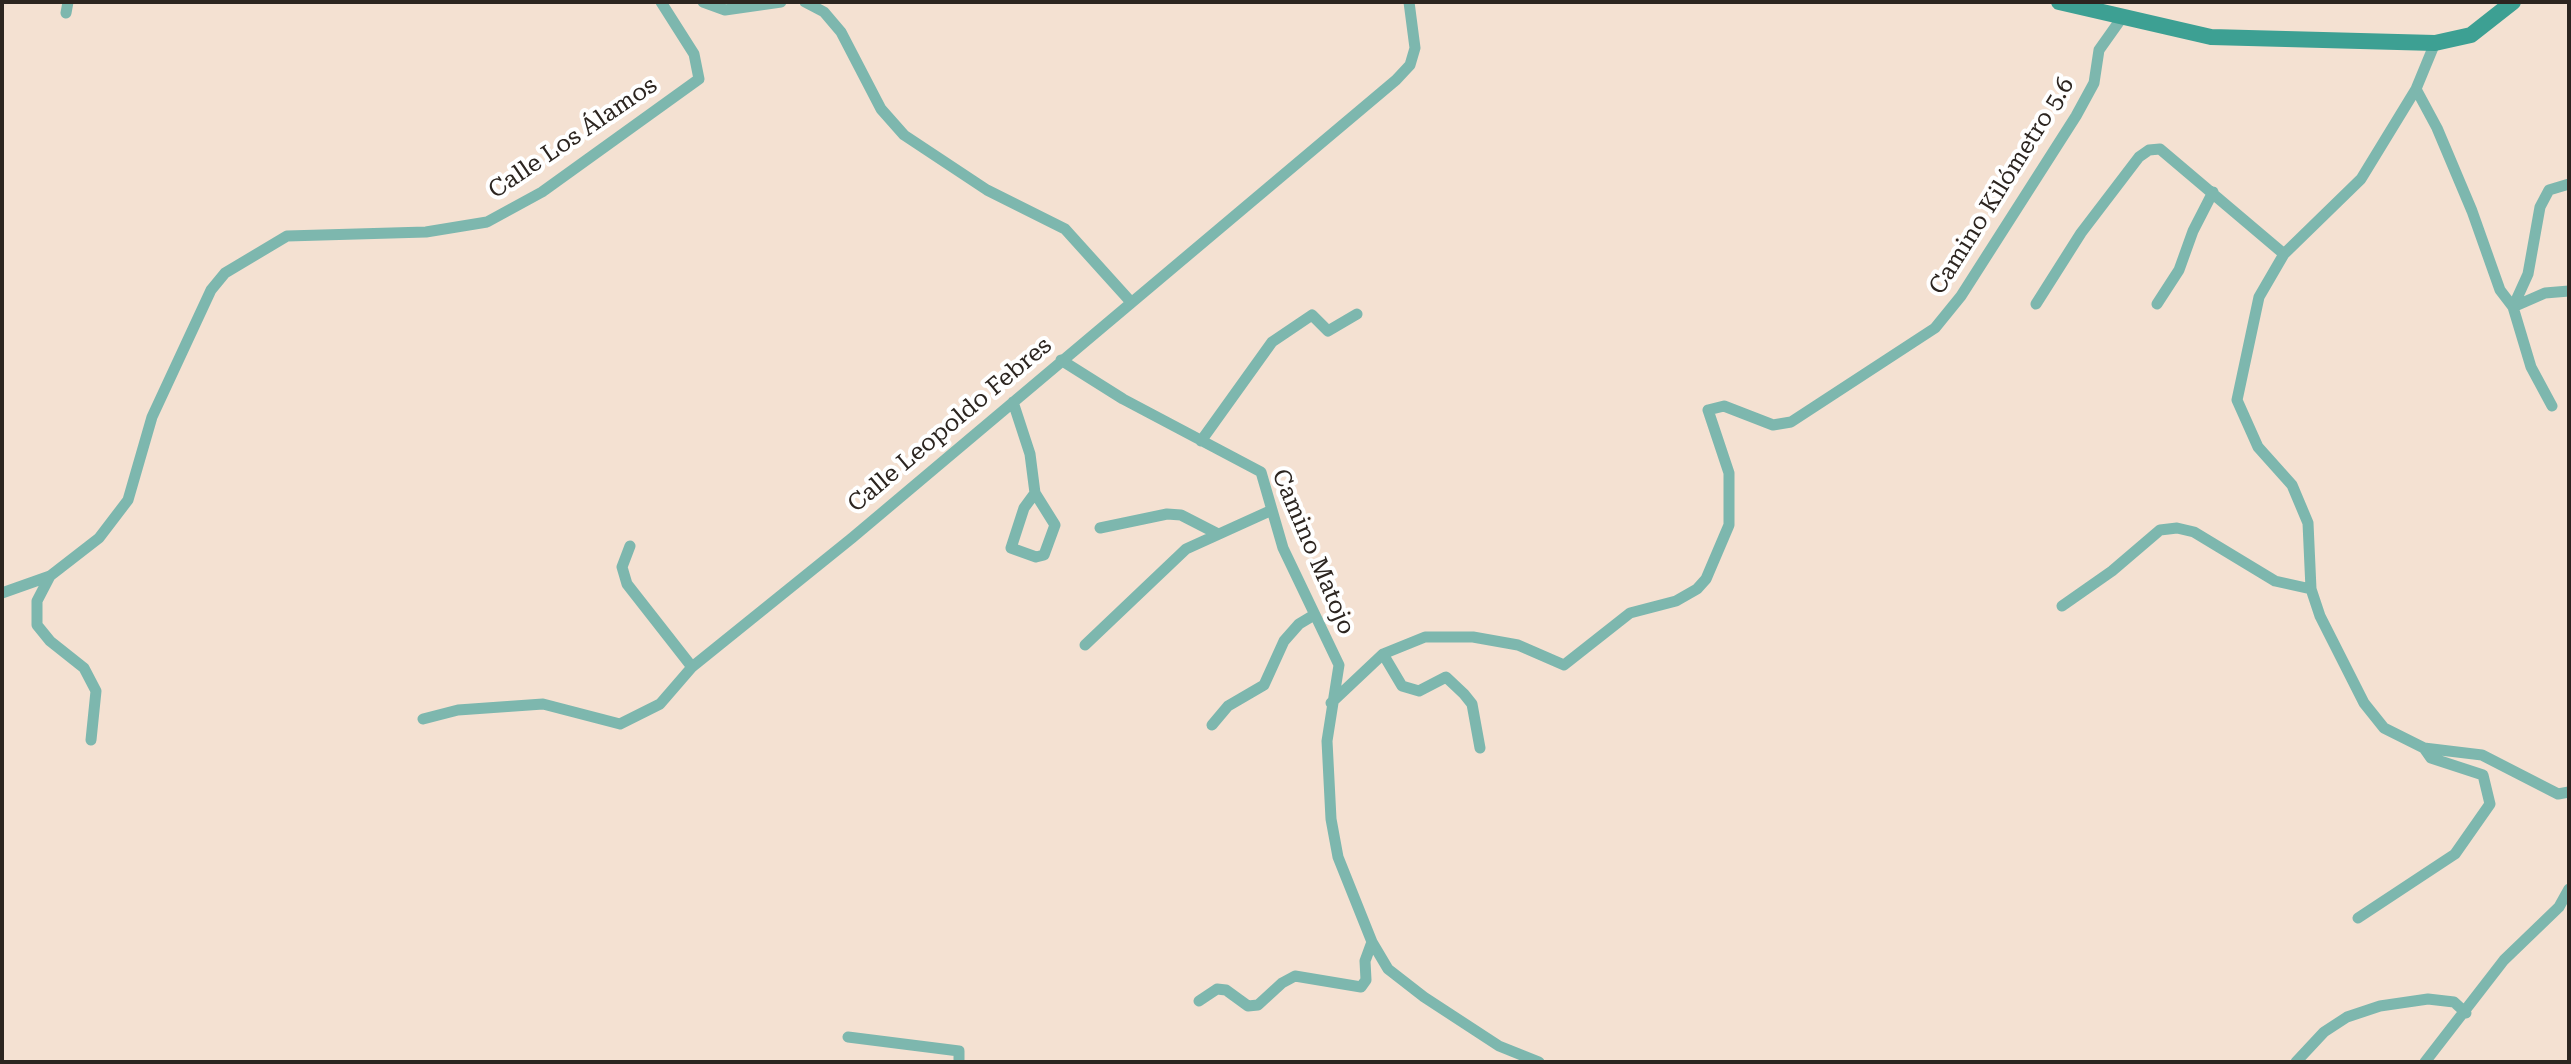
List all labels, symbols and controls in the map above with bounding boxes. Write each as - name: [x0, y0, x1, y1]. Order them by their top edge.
- street label: Calle Los Álamos: [483, 71, 663, 205]
- street label: Camino Kilómetro 5.6: [1923, 72, 2081, 300]
- street label: Calle Leopoldo Febres: [842, 331, 1058, 519]
- street label: Camino Matojo: [1265, 465, 1361, 639]

